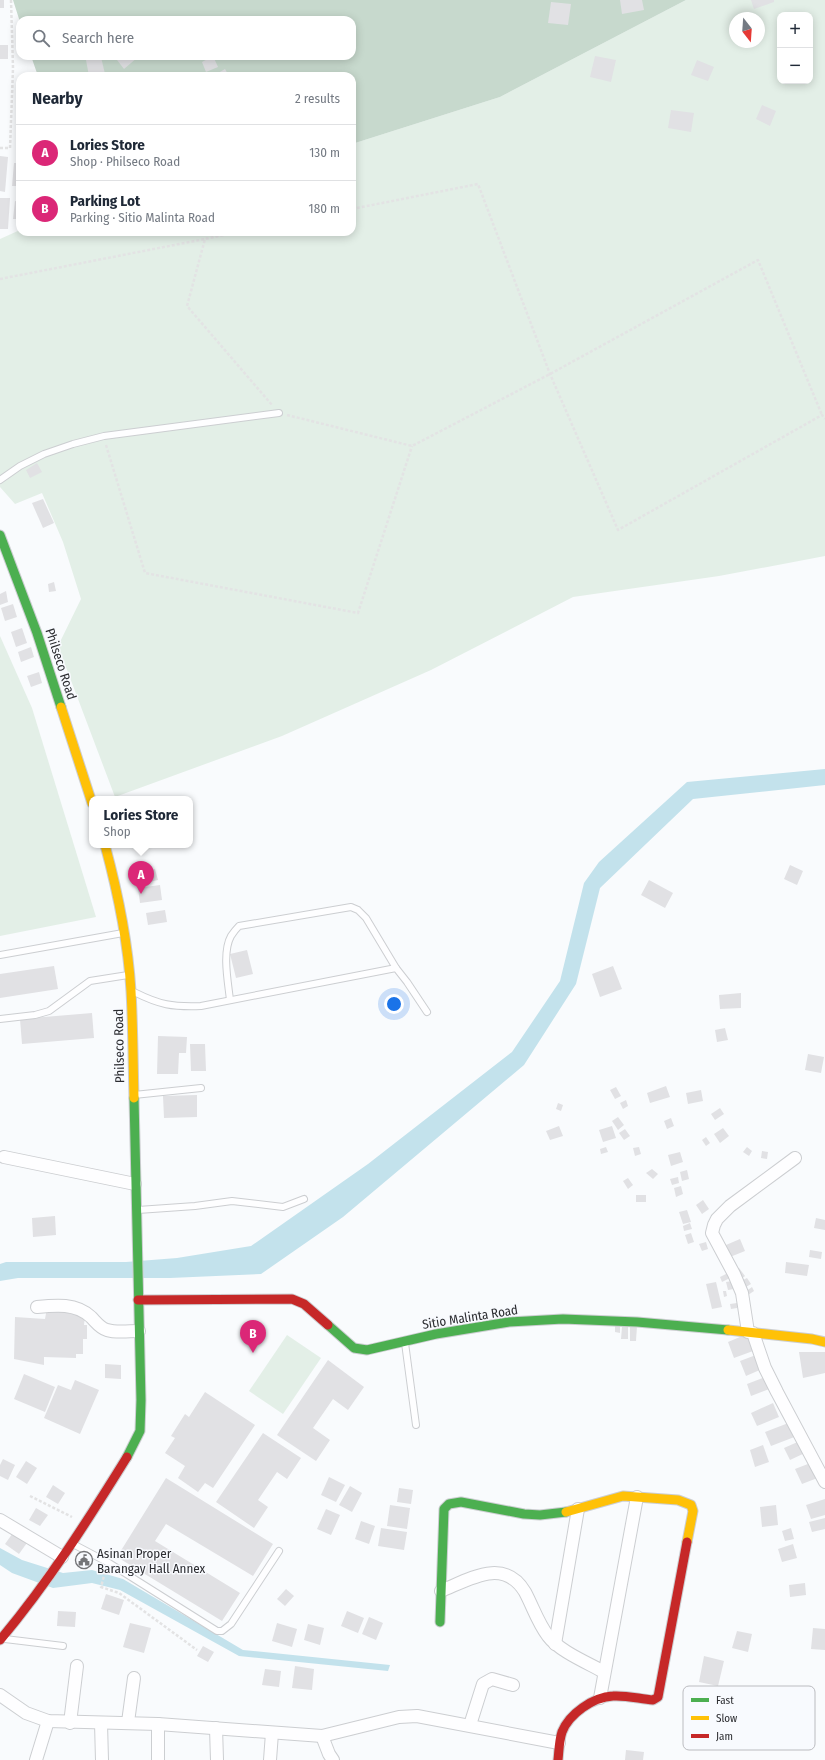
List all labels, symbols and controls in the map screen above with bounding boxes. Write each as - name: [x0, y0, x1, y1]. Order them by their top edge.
- north arrow: [729, 12, 765, 48]
- map controls: [777, 12, 813, 84]
- button: +: [777, 12, 813, 48]
- search box: [16, 16, 356, 60]
- icon: search: [30, 27, 52, 49]
- text: Search here: [62, 29, 134, 47]
- button: −: [777, 48, 813, 84]
- text: Nearby: [32, 88, 83, 109]
- text: 2 results: [295, 91, 340, 106]
- text: Lories Store: [70, 136, 145, 154]
- text: A: [41, 145, 49, 160]
- text: 130 m: [309, 145, 340, 160]
- text: Shop · Philseco Road: [70, 154, 180, 169]
- text: Parking Lot: [70, 192, 140, 210]
- text: B: [41, 201, 49, 216]
- text: 180 m: [309, 201, 340, 216]
- text: Parking · Sitio Malinta Road: [70, 210, 215, 225]
- street label: Philseco Road: [42, 626, 80, 702]
- popup: [89, 796, 193, 848]
- text: Lories Store: [104, 806, 178, 824]
- text: Shop: [104, 824, 131, 839]
- pin: A: [128, 861, 154, 894]
- your location: [384, 994, 404, 1014]
- street label: Philseco Road: [111, 1009, 127, 1083]
- street label: Sitio Malinta Road: [421, 1302, 519, 1332]
- pin: B: [240, 1320, 266, 1353]
- place label: Asinan Proper Barangay Hall Annex: [97, 1546, 206, 1576]
- public building icon: Asinan Proper Barangay Hall Annex: [74, 1550, 94, 1570]
- legend: [683, 1686, 815, 1750]
- text: Fast: [716, 1694, 734, 1707]
- text: Slow: [716, 1712, 737, 1725]
- text: Jam: [716, 1730, 733, 1743]

